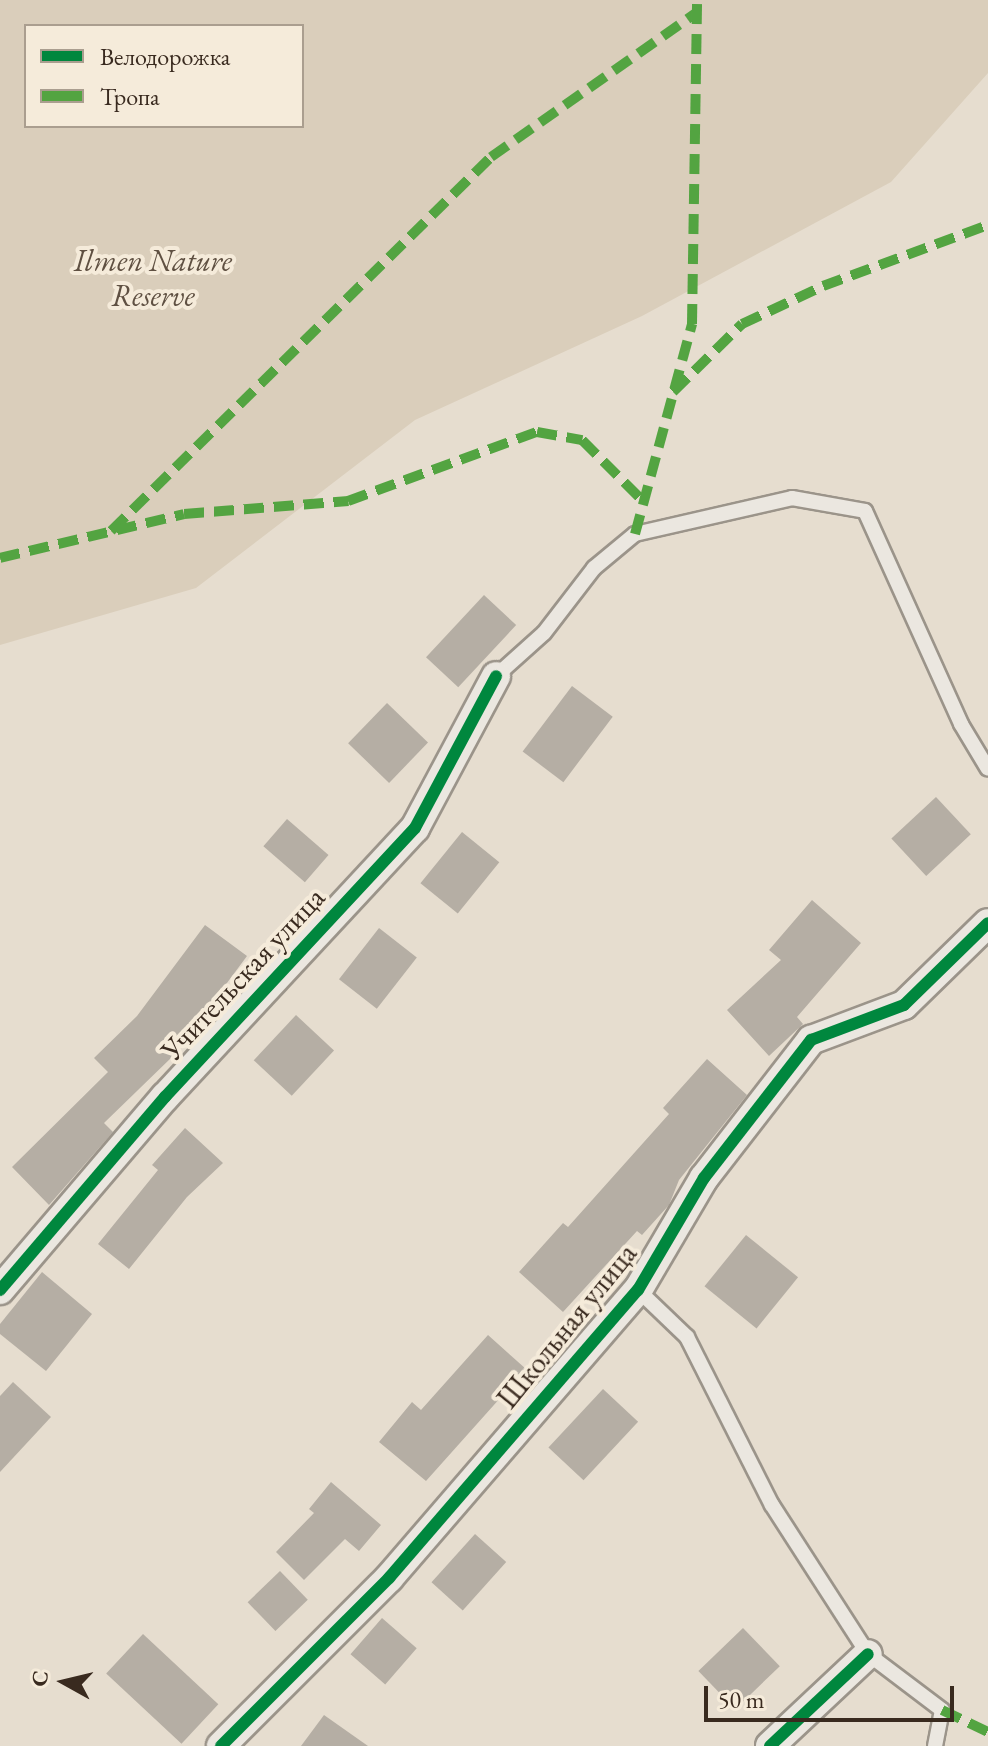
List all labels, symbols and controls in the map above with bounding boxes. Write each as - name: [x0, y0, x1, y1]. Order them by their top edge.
- legend: [24, 24, 304, 128]
- text: Велодорожка: [100, 41, 230, 72]
- text: Тропа: [100, 81, 160, 112]
- park label: Ilmen Nature Reserve: [74, 243, 232, 314]
- street label: Учительская улица: [153, 880, 333, 1068]
- street label: Школьная улица: [489, 1236, 645, 1416]
- north arrow: [24, 1642, 104, 1722]
- text: С: [24, 1669, 55, 1688]
- scale bar: [708, 1670, 958, 1720]
- text: 50 m: [718, 1684, 765, 1715]

